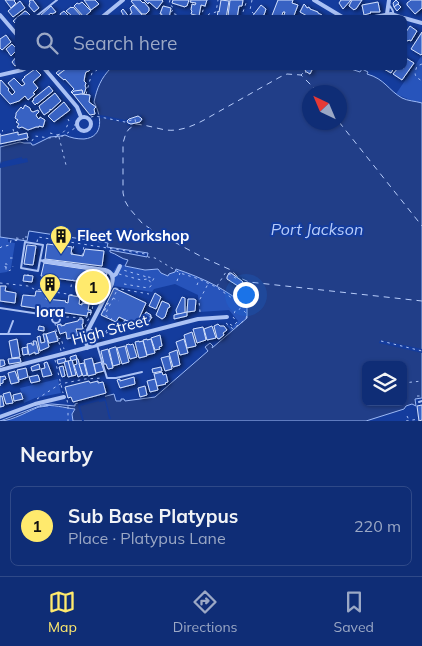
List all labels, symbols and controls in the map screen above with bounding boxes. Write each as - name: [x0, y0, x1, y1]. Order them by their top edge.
- search box: [15, 15, 407, 70]
- icon: search: [33, 29, 61, 57]
- text: Search here: [73, 31, 177, 55]
- north arrow: [302, 85, 347, 130]
- water label: Port Jackson: [271, 219, 363, 239]
- building icon: Fleet Workshop: [49, 224, 73, 255]
- place label: Fleet Workshop: [77, 226, 189, 245]
- pin: 1: [77, 268, 109, 306]
- building icon: Iora: [38, 272, 62, 303]
- your location: [233, 282, 259, 308]
- place label: Iora: [36, 302, 64, 321]
- street label: High Street: [70, 310, 150, 349]
- map controls: [362, 361, 407, 406]
- button: layers: [362, 361, 407, 406]
- text: Nearby: [20, 441, 93, 467]
- text: Sub Base Platypus: [68, 504, 238, 528]
- text: 1: [32, 516, 42, 536]
- text: 220 m: [354, 516, 401, 536]
- text: Place · Platypus Lane: [68, 528, 226, 548]
- tab: Map: [48, 588, 77, 636]
- tab: Directions: [173, 588, 238, 636]
- tab: Saved: [334, 588, 374, 636]

